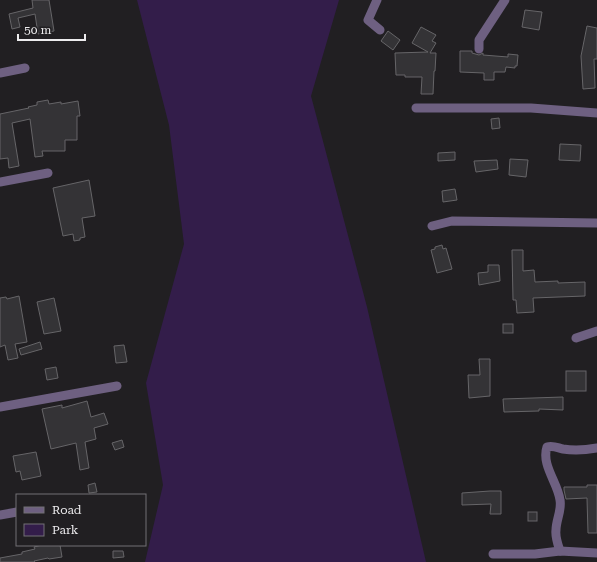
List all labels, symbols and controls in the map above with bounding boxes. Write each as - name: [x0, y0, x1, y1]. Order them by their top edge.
- scale bar: [18, 16, 85, 42]
- text: 50 m: [24, 23, 51, 37]
- legend: [16, 494, 146, 546]
- text: Road: [52, 503, 82, 517]
- text: Park: [52, 523, 79, 537]

